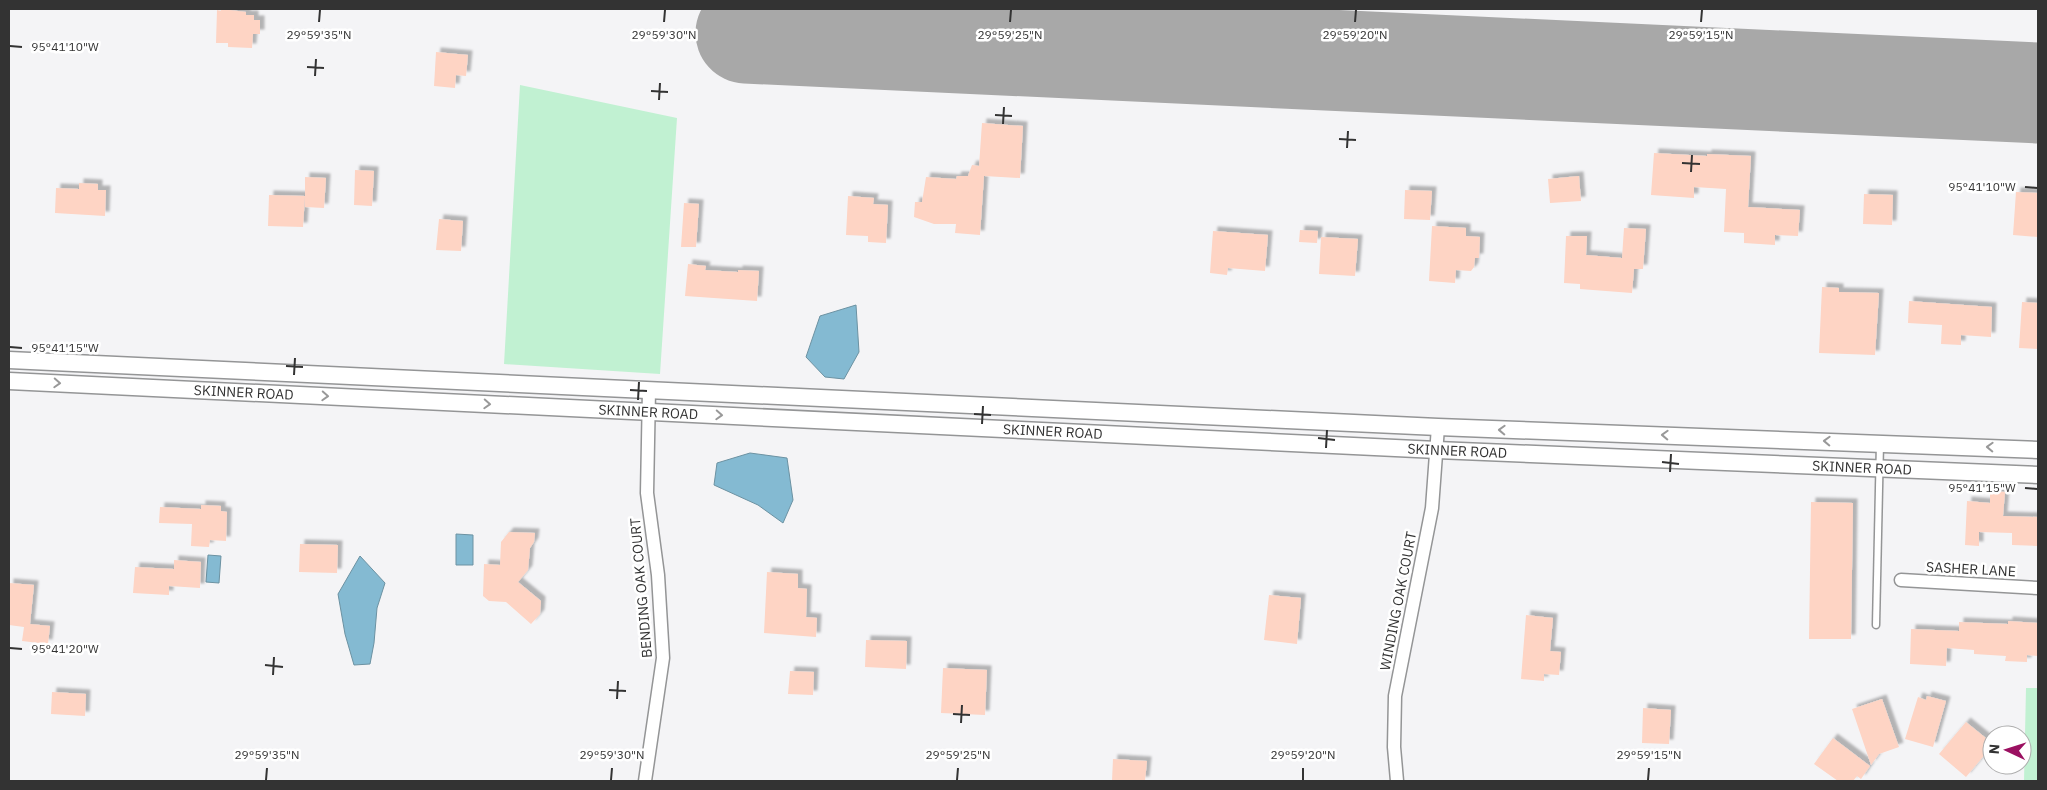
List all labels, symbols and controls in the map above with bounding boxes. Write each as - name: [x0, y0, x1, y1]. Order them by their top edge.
- text: 29°59'35"N: [286, 27, 352, 42]
- text: 29°59'30"N: [631, 27, 697, 42]
- text: 29°59'25"N: [977, 27, 1043, 42]
- text: 29°59'20"N: [1322, 27, 1388, 42]
- text: 29°59'15"N: [1668, 27, 1734, 42]
- text: 95°41'10"W: [31, 39, 99, 54]
- text: 95°41'10"W: [1948, 179, 2016, 194]
- text: 95°41'15"W: [31, 340, 99, 355]
- one-way arrow: [54, 378, 62, 389]
- street label: SKINNER ROAD: [193, 381, 294, 404]
- one-way arrow: [321, 391, 329, 402]
- one-way arrow: [484, 399, 491, 409]
- street label: SKINNER ROAD: [598, 400, 699, 423]
- one-way arrow: [715, 410, 723, 421]
- street label: SKINNER ROAD: [1002, 420, 1103, 443]
- one-way arrow: [1498, 424, 1506, 435]
- one-way arrow: [1661, 430, 1669, 441]
- one-way arrow: [1823, 436, 1831, 447]
- street label: SKINNER ROAD: [1407, 440, 1508, 462]
- one-way arrow: [1985, 442, 1993, 453]
- street label: SKINNER ROAD: [1812, 457, 1912, 479]
- text: 95°41'15"W: [1948, 480, 2016, 495]
- street label: BENDING OAK COURT: [626, 517, 656, 659]
- street label: WINDING OAK COURT: [1376, 530, 1420, 672]
- street label: SASHER LANE: [1926, 558, 2016, 580]
- text: 95°41'20"W: [31, 641, 99, 656]
- north arrow: [1982, 725, 2032, 775]
- text: N: [1985, 743, 2003, 755]
- text: 29°59'35"N: [234, 747, 300, 762]
- text: 29°59'30"N: [579, 747, 645, 762]
- text: 29°59'25"N: [925, 747, 991, 762]
- text: 29°59'20"N: [1270, 747, 1336, 762]
- text: 29°59'15"N: [1616, 747, 1682, 762]

